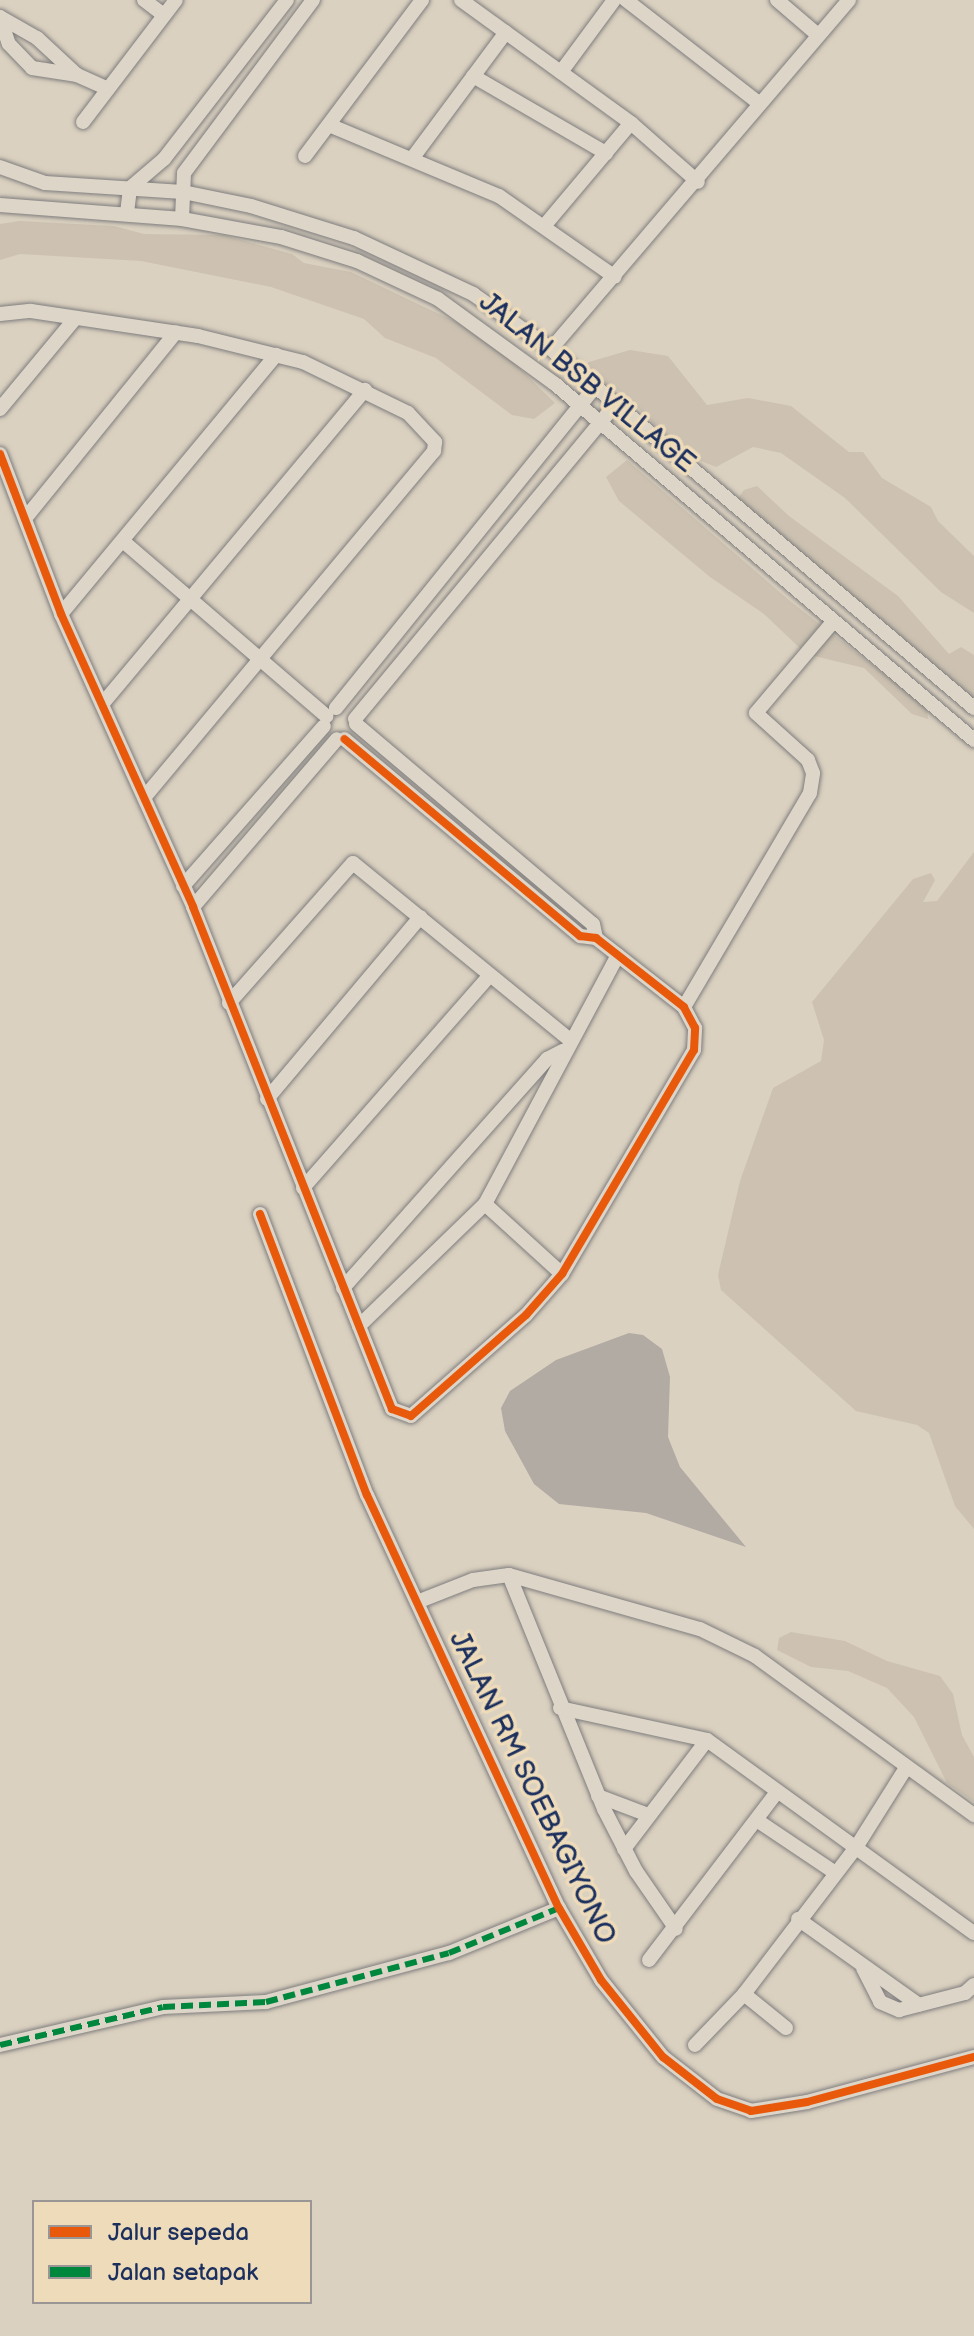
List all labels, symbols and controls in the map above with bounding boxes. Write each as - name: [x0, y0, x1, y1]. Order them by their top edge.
- street label: JALAN BSB VILLAGE: [472, 285, 702, 481]
- street label: JALAN RM SOEBAGIYONO: [441, 1626, 623, 1950]
- legend: [32, 2200, 312, 2304]
- text: Jalur sepeda: [108, 2218, 249, 2247]
- text: Jalan setapak: [108, 2258, 258, 2287]

